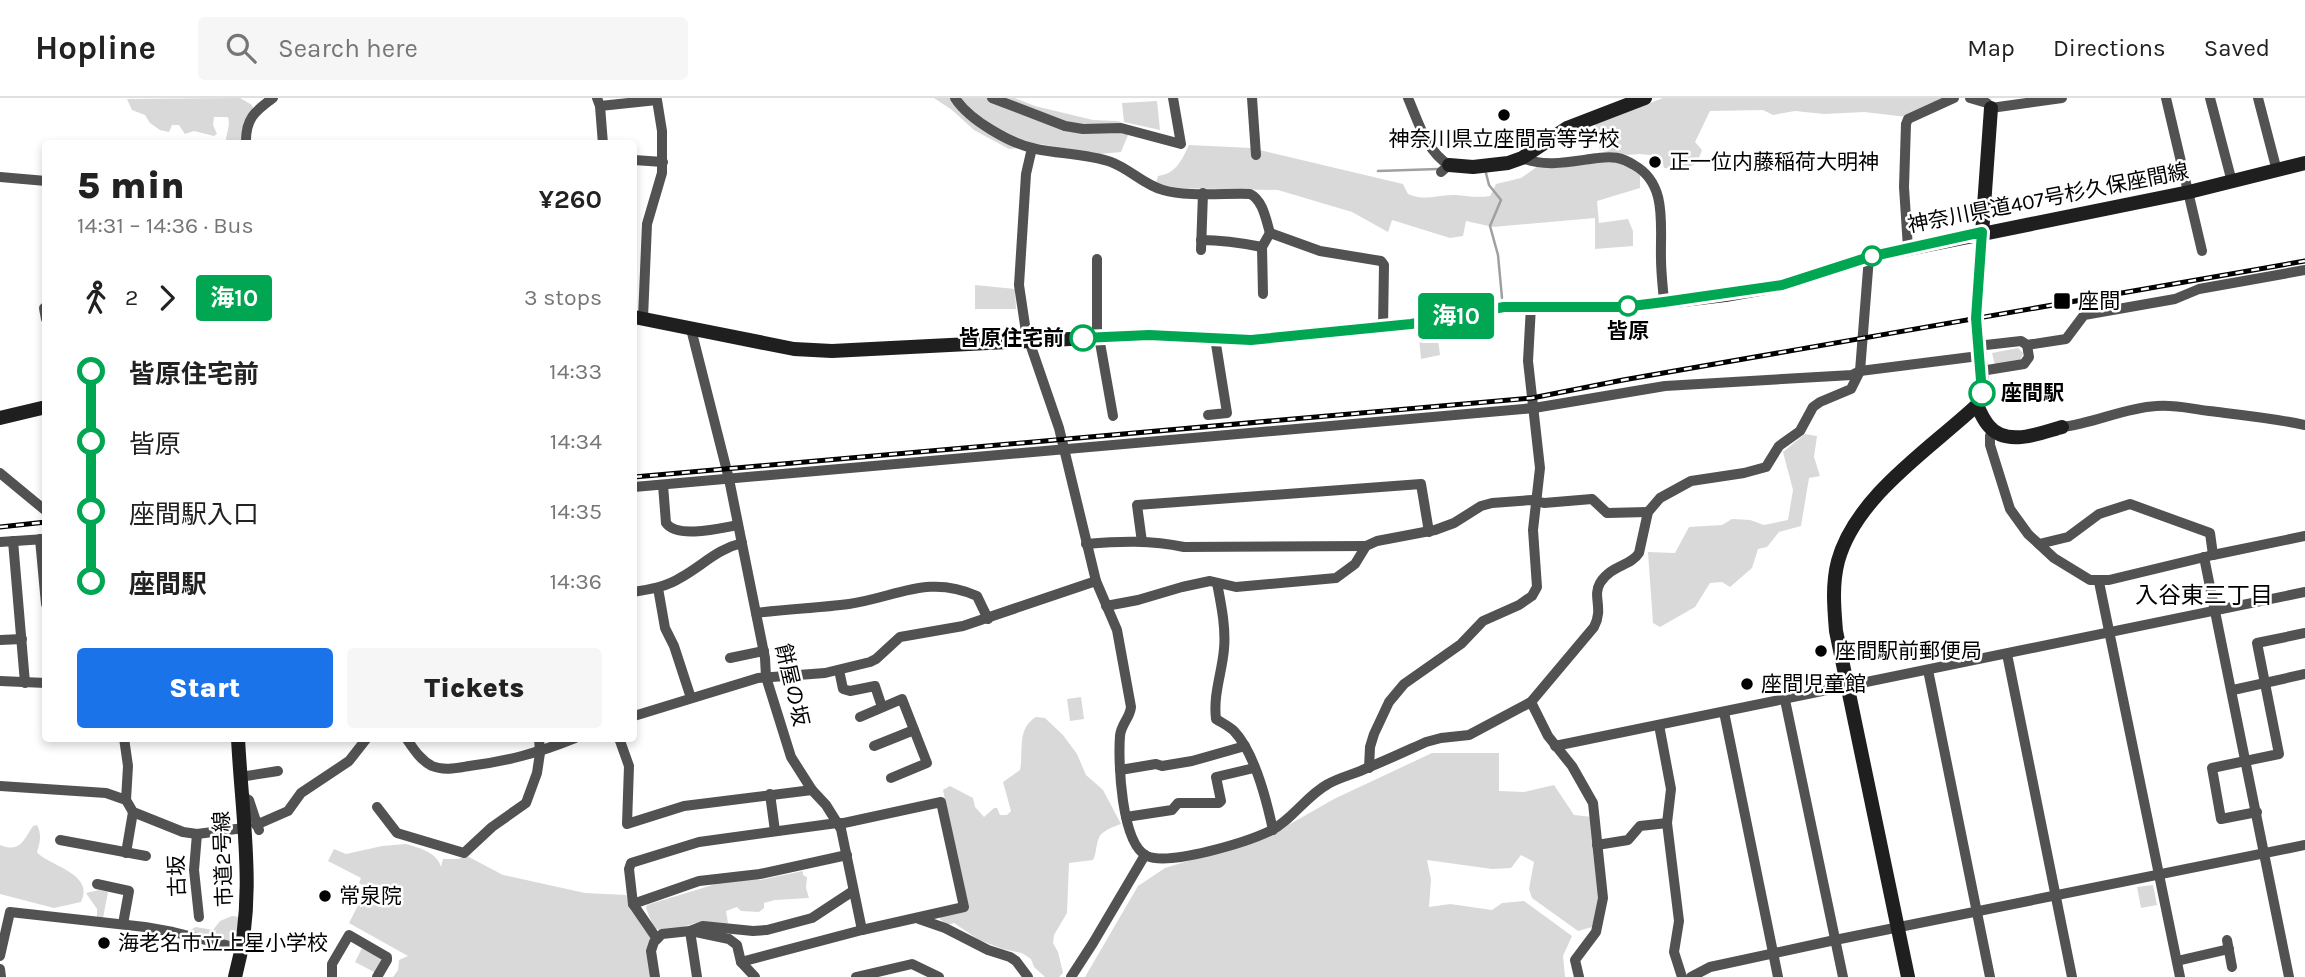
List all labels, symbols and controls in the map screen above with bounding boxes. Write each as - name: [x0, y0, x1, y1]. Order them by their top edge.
- search box: [198, 17, 688, 80]
- text: Hopline: [35, 29, 156, 67]
- icon: search: [222, 29, 260, 67]
- text: Search here: [278, 33, 418, 64]
- text: Map: [1967, 34, 2015, 62]
- text: Directions: [2053, 34, 2166, 62]
- text: Saved: [2204, 34, 2270, 62]
- marker: 神奈川県立座間高等学校: [1496, 107, 1512, 123]
- place label: 神奈川県立座間高等学校: [1389, 127, 1620, 151]
- place label: 正一位内藤稲荷大明神: [1669, 150, 1879, 174]
- marker: 正一位内藤稲荷大明神: [1647, 154, 1663, 170]
- street label: 神奈川県道407号杉久保座間線: [1905, 159, 2191, 237]
- text: 5 min: [77, 163, 185, 208]
- text: ¥260: [539, 184, 602, 215]
- text: 14:31 – 14:36 · Bus: [77, 212, 254, 239]
- unlabelled marker: [1862, 246, 1882, 266]
- icon: walk: [77, 279, 115, 317]
- icon: forward: [148, 279, 186, 317]
- text: 2: [125, 284, 138, 311]
- text: 海10: [210, 284, 258, 312]
- text: 3 stops: [524, 284, 602, 311]
- place label: 座間: [2078, 289, 2120, 313]
- marker: 座間: [2052, 291, 2072, 311]
- line badge: 海10: [1416, 293, 1496, 339]
- marker: 皆原: [1618, 296, 1638, 316]
- text: 海10: [1432, 302, 1480, 330]
- place label: 皆原: [1607, 319, 1649, 343]
- marker: 皆原住宅前: [1070, 325, 1096, 351]
- place label: 皆原住宅前: [959, 326, 1064, 350]
- text: 14:33: [549, 358, 602, 385]
- text: 皆原住宅前: [129, 359, 259, 390]
- marker: 座間駅: [1969, 380, 1995, 406]
- place label: 座間駅: [2001, 381, 2064, 405]
- text: 14:34: [550, 428, 602, 455]
- text: 皆原: [129, 429, 181, 460]
- text: 14:35: [550, 498, 602, 525]
- text: 座間駅入口: [129, 499, 259, 530]
- text: 14:36: [550, 568, 602, 595]
- text: 座間駅: [129, 569, 207, 600]
- district label: 入谷東三丁目: [2135, 582, 2273, 609]
- place label: 座間駅前郵便局: [1835, 639, 1982, 663]
- street label: 餅屋の坂: [771, 641, 813, 729]
- marker: 座間駅前郵便局: [1813, 643, 1829, 659]
- button: Start: [77, 648, 333, 728]
- button: Tickets: [347, 648, 602, 728]
- place label: 座間児童館: [1761, 672, 1866, 696]
- marker: 座間児童館: [1739, 676, 1755, 692]
- street label: 市道2号線: [209, 811, 237, 907]
- street label: 古坂: [164, 855, 190, 897]
- place label: 常泉院: [339, 884, 402, 908]
- marker: 常泉院: [317, 888, 333, 904]
- place label: 海老名市立上星小学校: [118, 931, 328, 955]
- marker: 海老名市立上星小学校: [96, 935, 112, 951]

